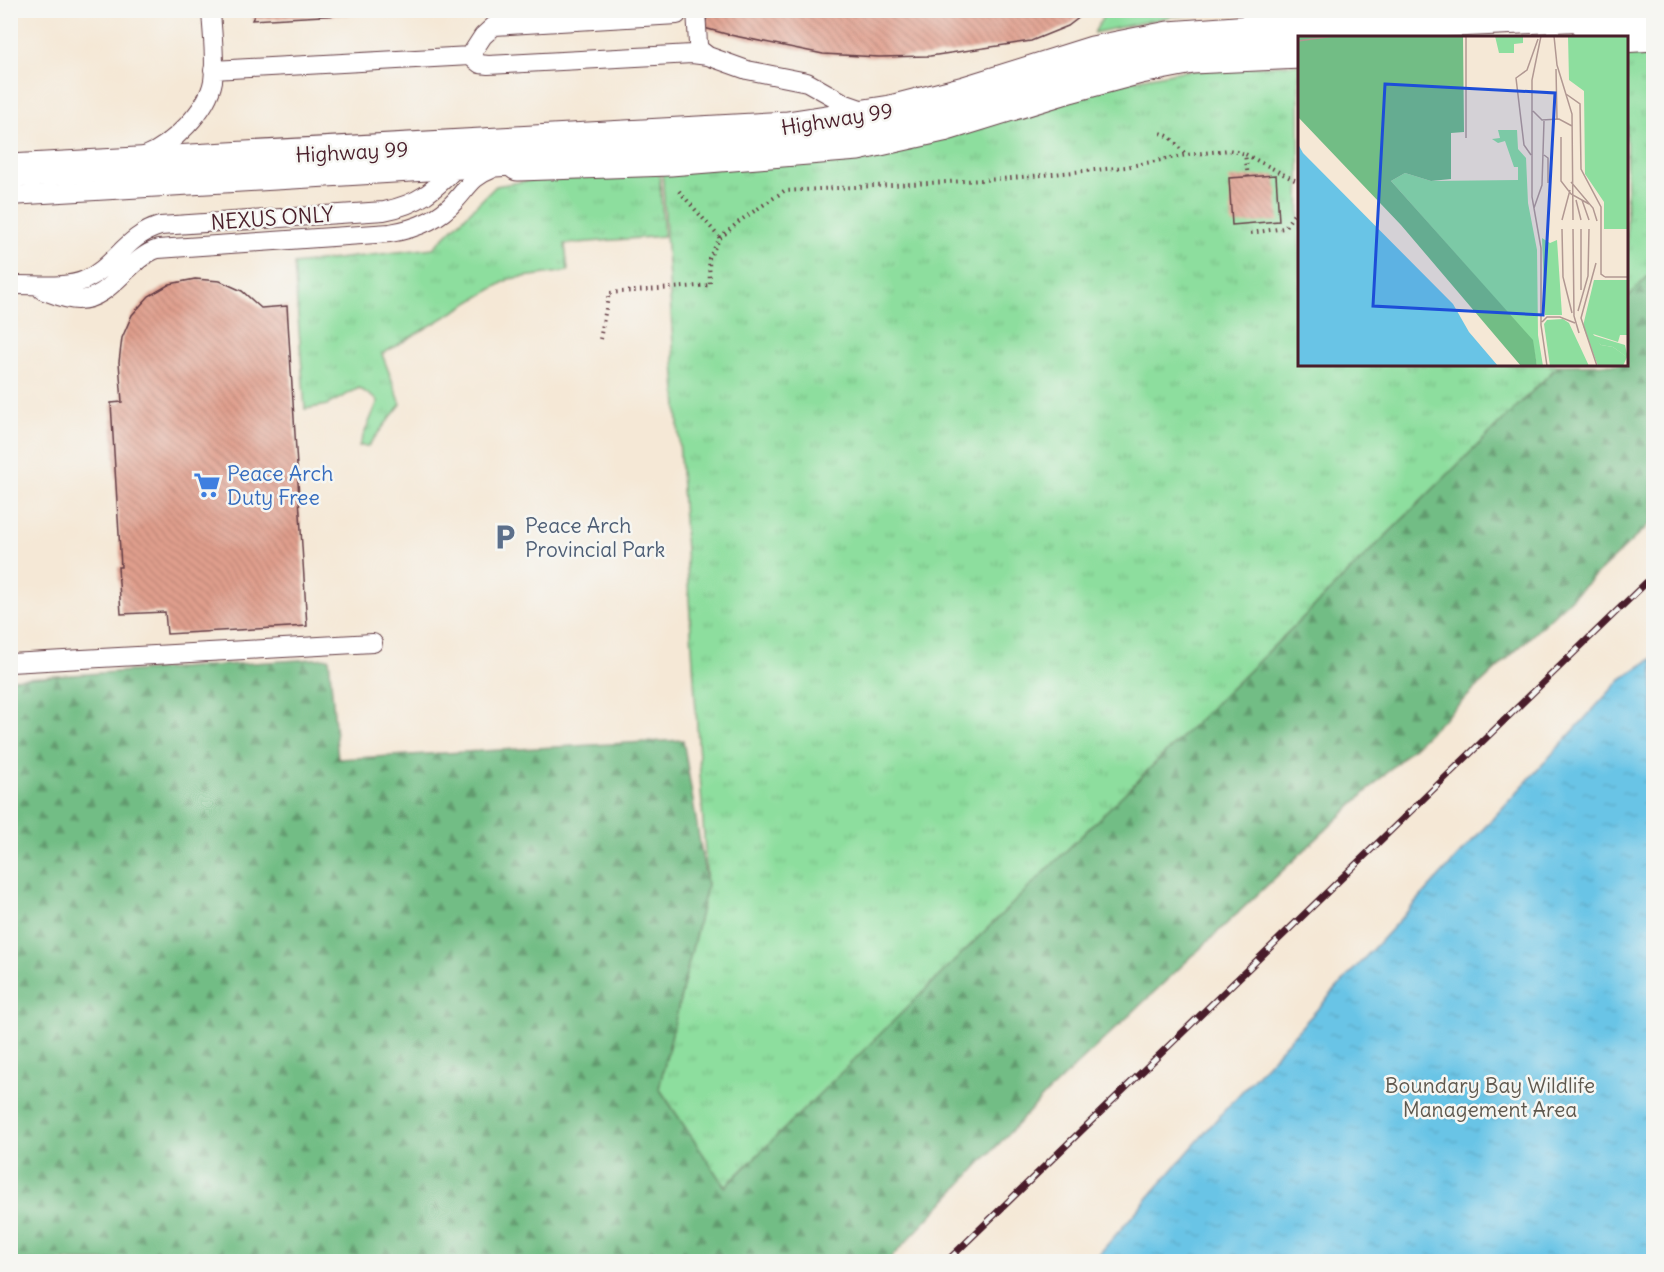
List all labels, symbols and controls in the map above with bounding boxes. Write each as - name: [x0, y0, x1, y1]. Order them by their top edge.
- inset map: [1298, 36, 1628, 366]
- street label: Highway 99: [779, 97, 895, 141]
- street label: Highway 99: [295, 136, 409, 168]
- street label: NEXUS ONLY: [210, 200, 335, 236]
- place label: Peace Arch Duty Free: [227, 460, 333, 511]
- supermarket icon: Peace Arch Duty Free: [192, 470, 222, 500]
- place label: Peace Arch Provincial Park: [525, 512, 665, 563]
- parking icon: Peace Arch Provincial Park: [490, 522, 520, 552]
- park label: Boundary Bay Wildlife Management Area: [1385, 1072, 1595, 1123]

